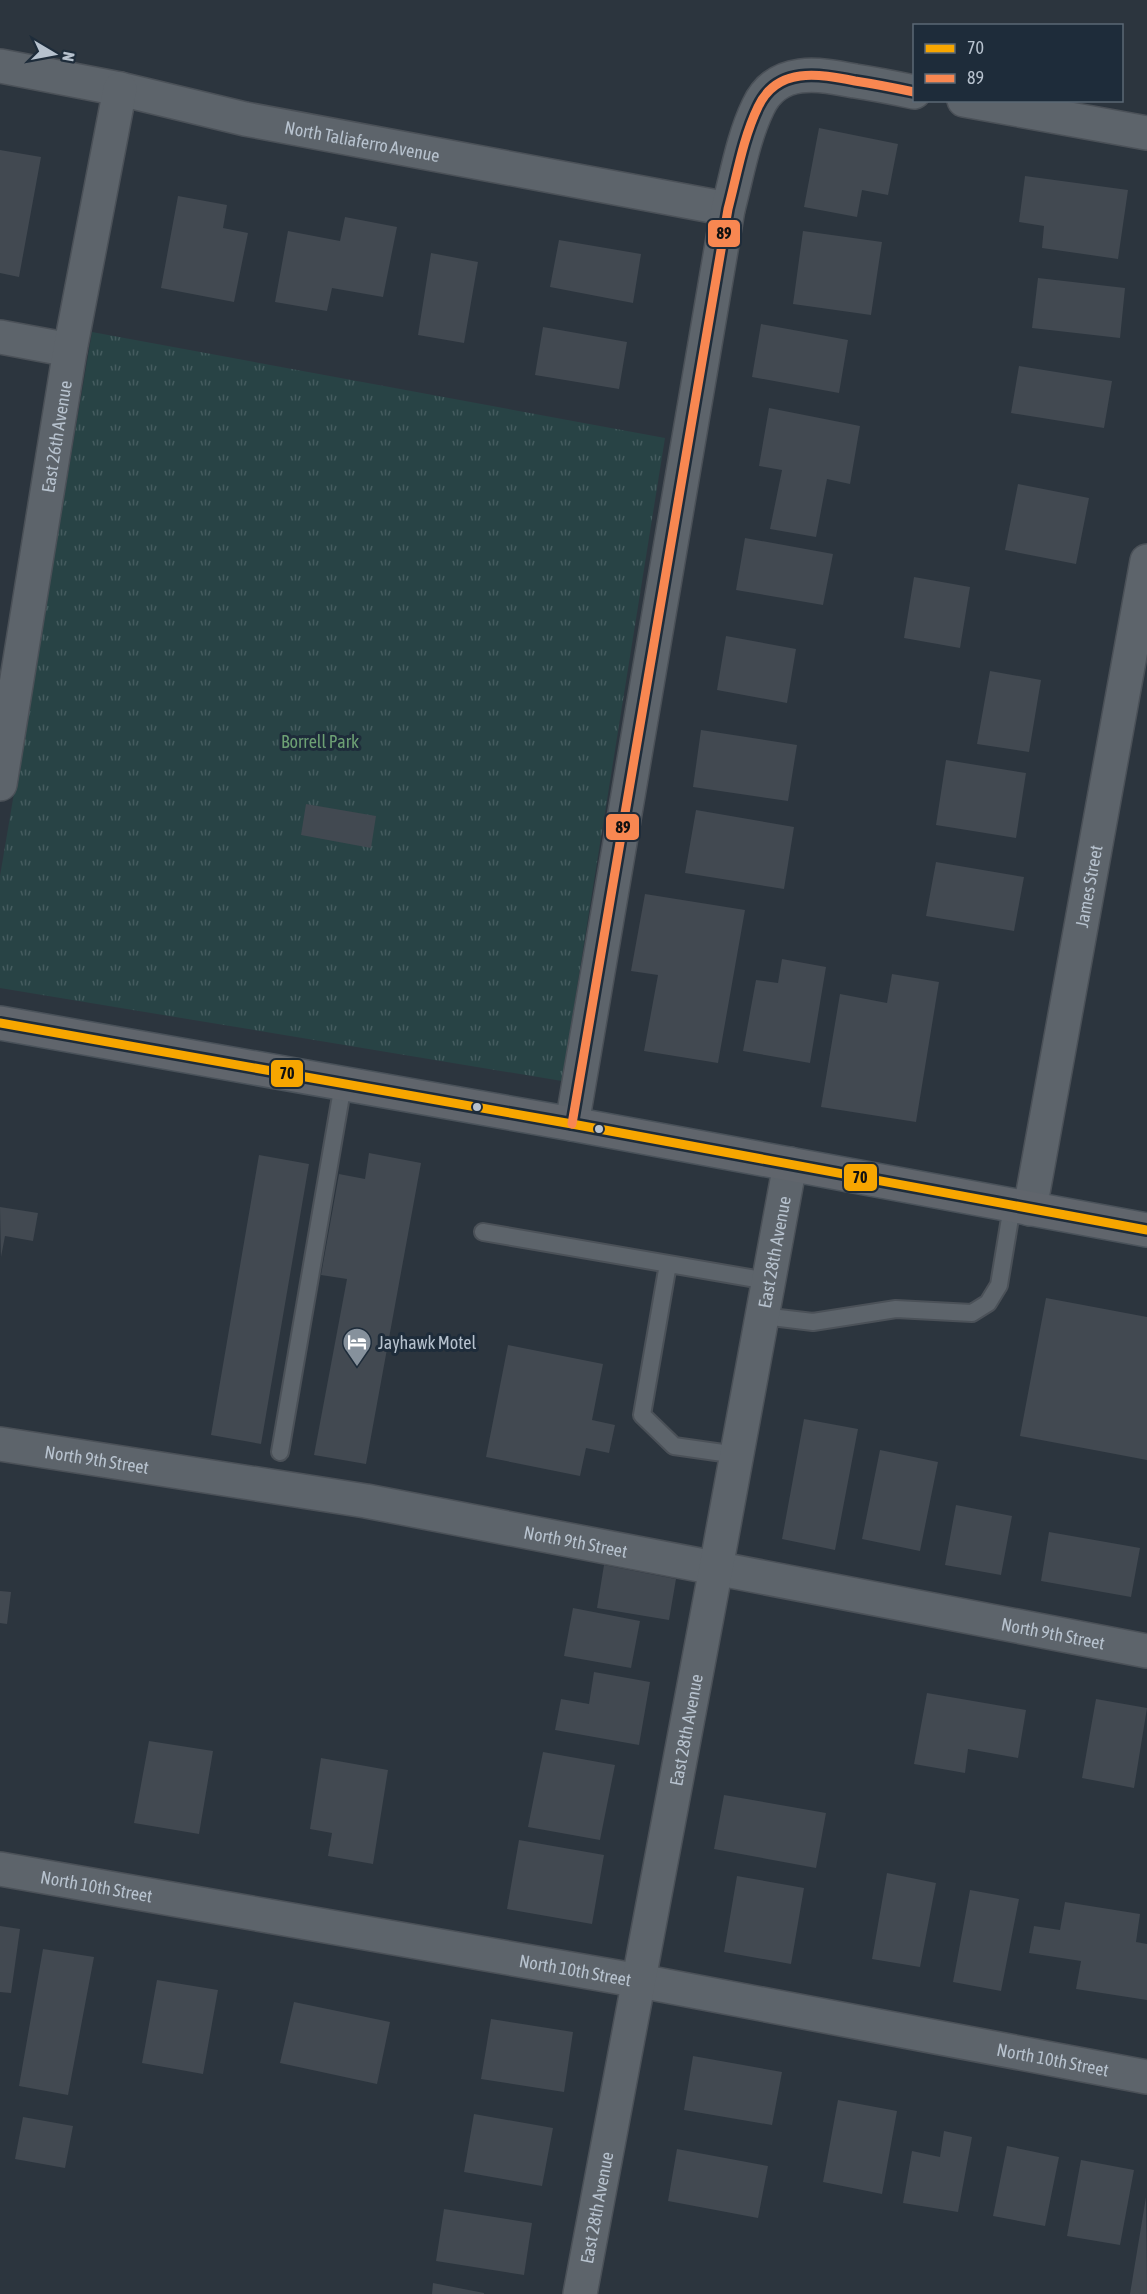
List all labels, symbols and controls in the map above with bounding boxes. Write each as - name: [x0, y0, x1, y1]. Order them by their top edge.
- north arrow: [24, 24, 84, 84]
- legend: [913, 24, 1123, 102]
- text: 70: [967, 37, 984, 58]
- text: N: [59, 50, 78, 63]
- text: 89: [967, 67, 984, 88]
- street label: North Taliaferro Avenue: [283, 116, 442, 166]
- line badge: 89: [707, 219, 741, 248]
- text: 89: [716, 224, 732, 242]
- street label: East 26th Avenue: [37, 379, 75, 494]
- park label: Borrell Park: [281, 731, 359, 752]
- line badge: 89: [605, 813, 640, 841]
- text: 89: [615, 818, 631, 836]
- street label: James Street: [1071, 843, 1106, 929]
- line badge: 70: [270, 1059, 304, 1088]
- text: 70: [279, 1064, 295, 1082]
- unlabelled marker: [471, 1101, 483, 1113]
- unlabelled marker: [593, 1123, 605, 1135]
- line badge: 70: [843, 1163, 878, 1192]
- text: 70: [852, 1168, 868, 1186]
- street label: East 28th Avenue: [753, 1194, 794, 1309]
- hotel icon: Jayhawk Motel: [341, 1326, 373, 1368]
- place label: Jayhawk Motel: [378, 1332, 476, 1353]
- street label: North 9th Street: [43, 1441, 150, 1478]
- street label: North 9th Street: [522, 1521, 629, 1562]
- street label: North 9th Street: [999, 1613, 1107, 1653]
- street label: East 28th Avenue: [665, 1672, 706, 1787]
- street label: North 10th Street: [39, 1866, 154, 1906]
- street label: North 10th Street: [518, 1950, 633, 1990]
- street label: North 10th Street: [995, 2038, 1111, 2080]
- street label: East 28th Avenue: [575, 2150, 617, 2265]

